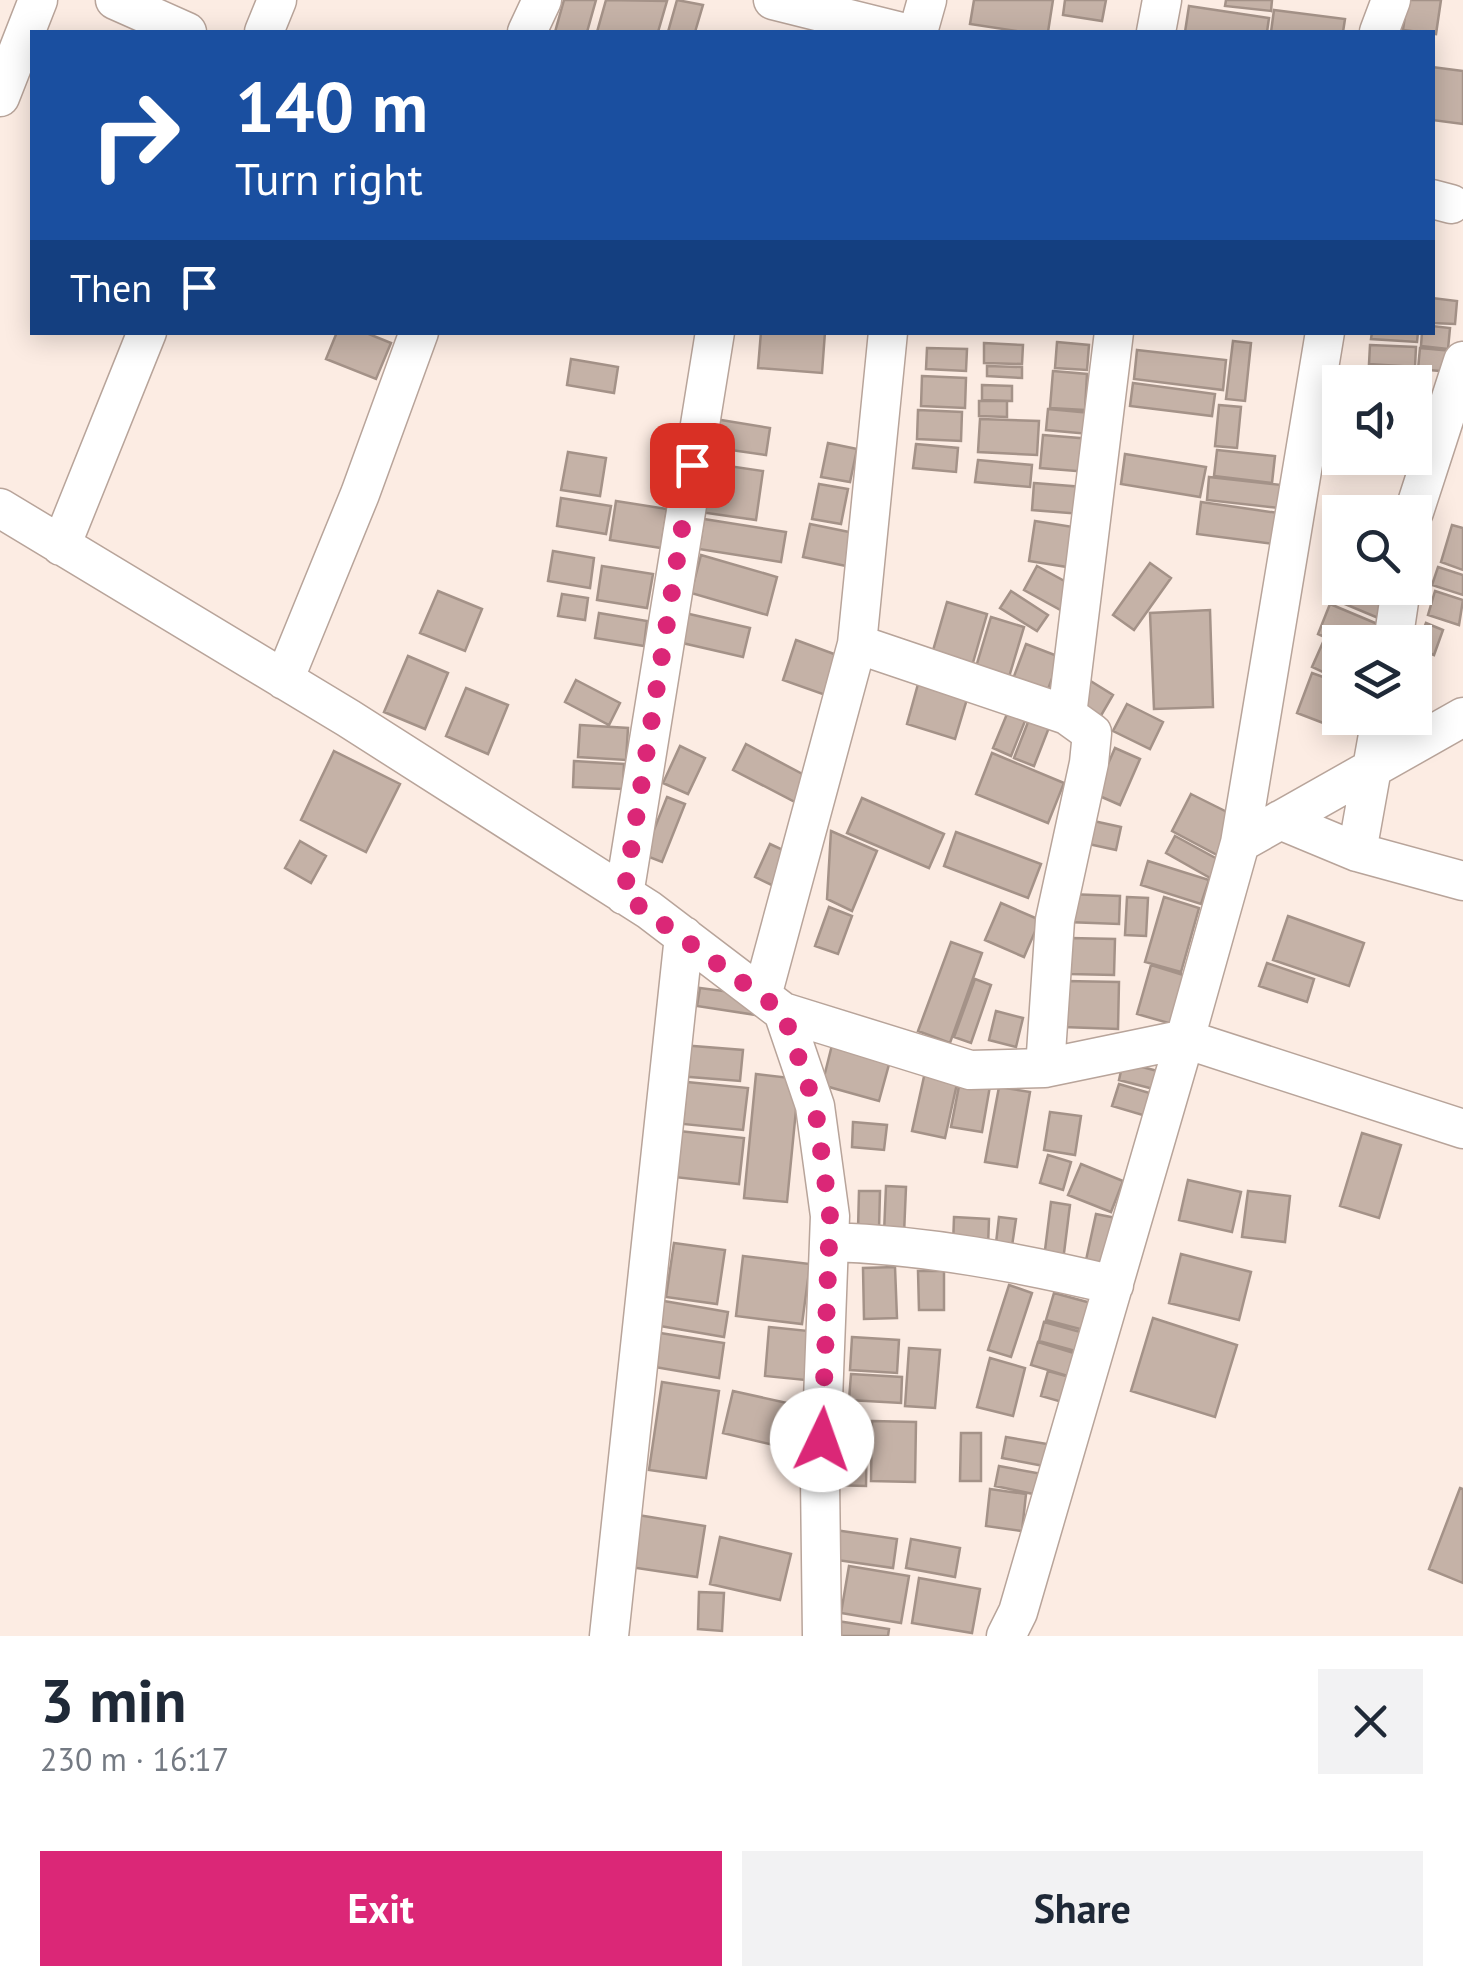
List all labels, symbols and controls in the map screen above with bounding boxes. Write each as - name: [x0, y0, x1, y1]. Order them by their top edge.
- text: 140 m: [235, 61, 428, 151]
- icon: right: [70, 70, 200, 200]
- text: Turn right: [235, 149, 423, 207]
- icon: arrive: [172, 260, 227, 315]
- text: Then: [70, 263, 152, 312]
- map controls: [1322, 365, 1432, 735]
- button: sound: [1322, 365, 1432, 475]
- pin: [650, 423, 735, 508]
- icon: arrive: [665, 438, 720, 493]
- button: search: [1322, 495, 1432, 605]
- button: layers: [1322, 625, 1432, 735]
- position arrow: [770, 1388, 874, 1492]
- text: 3 min: [40, 1661, 186, 1739]
- button: close: [1318, 1669, 1423, 1774]
- text: 230 m · 16:17: [40, 1738, 229, 1780]
- button: Exit: [40, 1851, 722, 1966]
- button: Share: [742, 1851, 1423, 1966]

